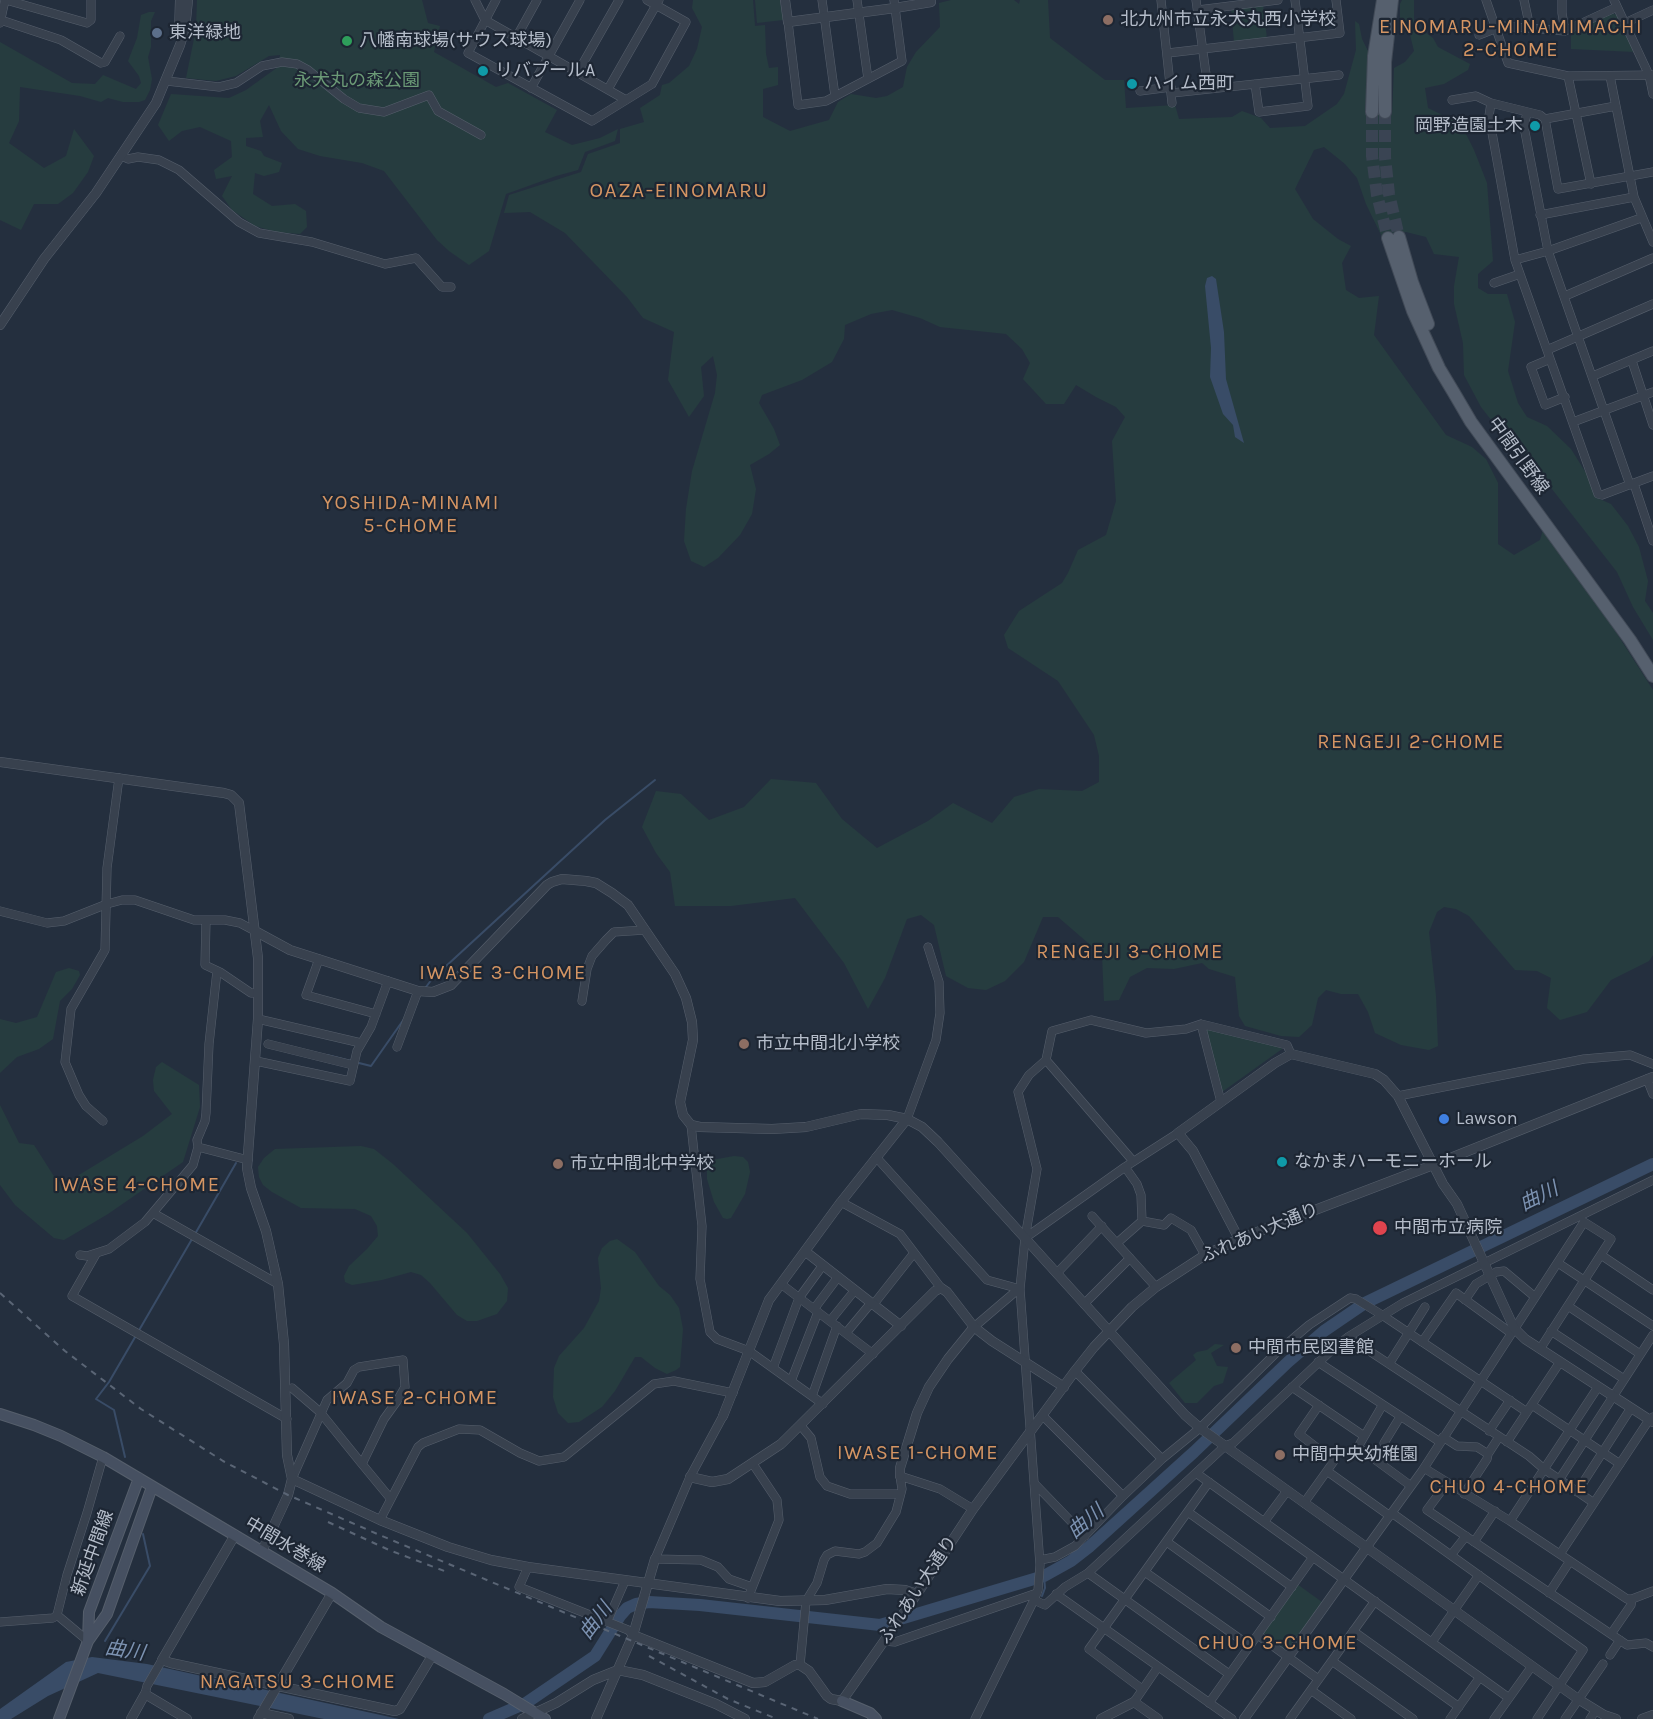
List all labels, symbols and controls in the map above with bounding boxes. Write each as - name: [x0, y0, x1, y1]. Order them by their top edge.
- place label: 北九州市立永犬丸西小学校: [1120, 9, 1336, 31]
- marker: 北九州市立永犬丸西小学校: [1101, 13, 1115, 27]
- district label: EINOMARU-MINAMIMACHI 2-CHOME: [1379, 15, 1643, 62]
- place label: 東洋緑地: [169, 22, 241, 44]
- marker: 東洋緑地: [150, 26, 164, 40]
- place label: 八幡南球場(サウス球場): [359, 30, 552, 52]
- marker: 八幡南球場(サウス球場): [340, 34, 354, 48]
- place label: リバプールA: [495, 60, 595, 82]
- marker: リバプールA: [476, 64, 490, 78]
- park label: 永犬丸の森公園: [294, 70, 420, 92]
- place label: ハイム西町: [1144, 73, 1234, 95]
- marker: ハイム西町: [1125, 77, 1139, 91]
- place label: 岡野造園土木: [1415, 115, 1523, 137]
- marker: 岡野造園土木: [1528, 119, 1542, 133]
- district label: OAZA-EINOMARU: [590, 178, 768, 204]
- street label: 中間引野線: [1483, 413, 1553, 499]
- district label: YOSHIDA-MINAMI 5-CHOME: [322, 491, 500, 538]
- district label: RENGEJI 2-CHOME: [1317, 730, 1505, 754]
- district label: RENGEJI 3-CHOME: [1036, 940, 1224, 964]
- district label: IWASE 3-CHOME: [419, 961, 587, 985]
- place label: 市立中間北小学校: [756, 1033, 900, 1055]
- marker: 市立中間北小学校: [737, 1037, 751, 1051]
- place label: Lawson: [1456, 1108, 1518, 1130]
- marker: Lawson: [1437, 1112, 1451, 1126]
- place label: なかまハーモニーホール: [1294, 1151, 1492, 1173]
- place label: 市立中間北中学校: [570, 1153, 714, 1175]
- marker: なかまハーモニーホール: [1275, 1155, 1289, 1169]
- marker: 市立中間北中学校: [551, 1157, 565, 1171]
- district label: IWASE 4-CHOME: [54, 1173, 220, 1197]
- water label: 曲川: [1516, 1177, 1562, 1217]
- street label: ふれあい大通り: [1198, 1198, 1322, 1268]
- place label: 中間市立病院: [1394, 1217, 1502, 1239]
- marker: 中間市立病院: [1371, 1219, 1389, 1237]
- place label: 中間市民図書館: [1248, 1337, 1374, 1359]
- marker: 中間市民図書館: [1229, 1341, 1243, 1355]
- district label: IWASE 2-CHOME: [331, 1386, 499, 1410]
- district label: IWASE 1-CHOME: [837, 1441, 999, 1465]
- place label: 中間中央幼稚園: [1292, 1444, 1418, 1466]
- marker: 中間中央幼稚園: [1273, 1448, 1287, 1462]
- district label: CHUO 4-CHOME: [1429, 1475, 1589, 1499]
- water label: 曲川: [1063, 1500, 1109, 1544]
- street label: 新延中間線: [67, 1507, 119, 1599]
- street label: 中間水巻線: [241, 1513, 329, 1577]
- street label: ふれあい大通り: [874, 1532, 962, 1648]
- water label: 曲川: [574, 1598, 618, 1644]
- district label: CHUO 3-CHOME: [1198, 1631, 1358, 1655]
- water label: 曲川: [103, 1636, 147, 1666]
- district label: NAGATSU 3-CHOME: [200, 1670, 396, 1694]

